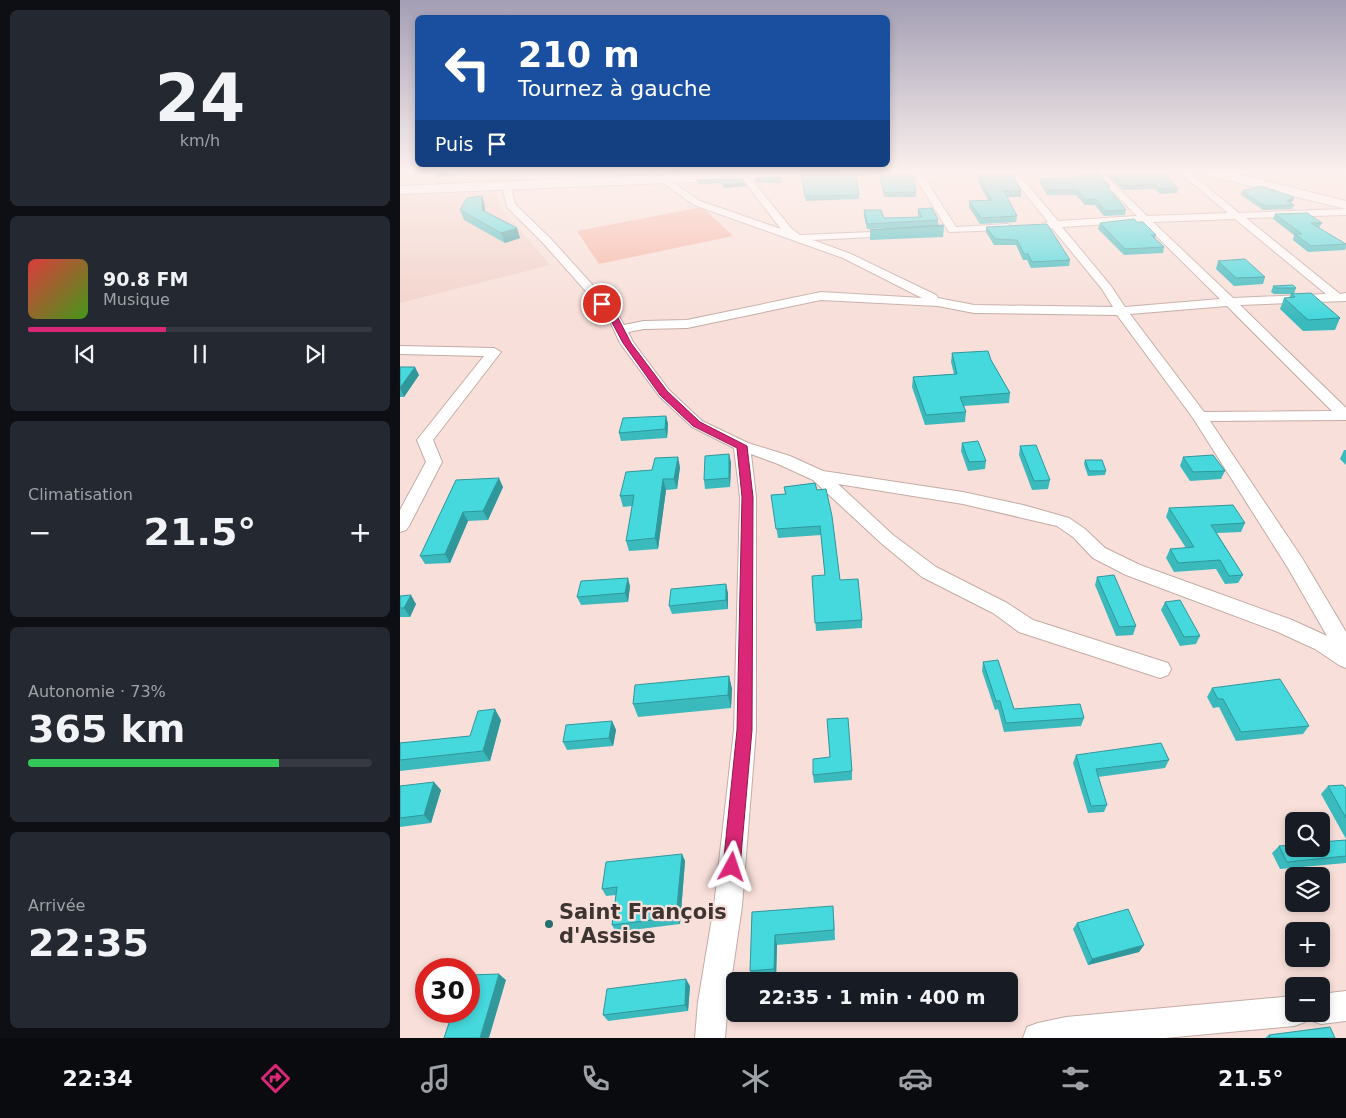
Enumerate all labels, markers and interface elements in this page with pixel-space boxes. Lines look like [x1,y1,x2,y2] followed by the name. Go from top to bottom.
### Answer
[435,35,500,100] icon: left
[518,35,640,75] text: 210 m
[155,61,245,136] text: 24
[518,76,711,101] text: Tournez à gauche
[483,130,511,158] icon: arrive
[180,131,220,150] text: km/h
[435,133,473,155] text: Puis
[103,268,188,290] text: 90.8 FM
[581,283,623,325] pin
[103,290,170,309] text: Musique
[588,290,616,318] icon: arrive
[71,340,99,368] icon: previous
[186,340,214,368] icon: pause
[301,340,329,368] icon: next
[28,485,133,504] text: Climatisation
[144,510,256,554] text: 21.5°
[28,516,51,549] text: −
[349,516,372,549] text: +
[28,682,166,701] text: Autonomie · 73%
[28,707,185,751] text: 365 km
[1285,812,1330,1022] map controls
[1285,812,1330,857] button: search
[705,840,757,892] position arrow
[1285,867,1330,912] button: layers
[28,896,85,915] text: Arrivée
[559,900,727,948] place label: Saint François d'Assise
[543,918,555,930] marker: Saint François d'Assise
[28,921,149,965] text: 22:35
[1285,922,1330,967] button: +
[415,958,480,1023] speed limit sign: 30
[1285,977,1330,1022] button: −
[758,986,986,1008] text: 22:35 · 1 min · 400 m
[258,1061,293,1096] icon: directions
[418,1061,453,1096] icon: music
[578,1061,613,1096] icon: phone
[738,1061,773,1096] icon: climate
[898,1061,933,1096] icon: car
[1058,1061,1093,1096] icon: filters
[63,1066,133,1091] text: 22:34
[1218,1066,1283,1091] text: 21.5°

